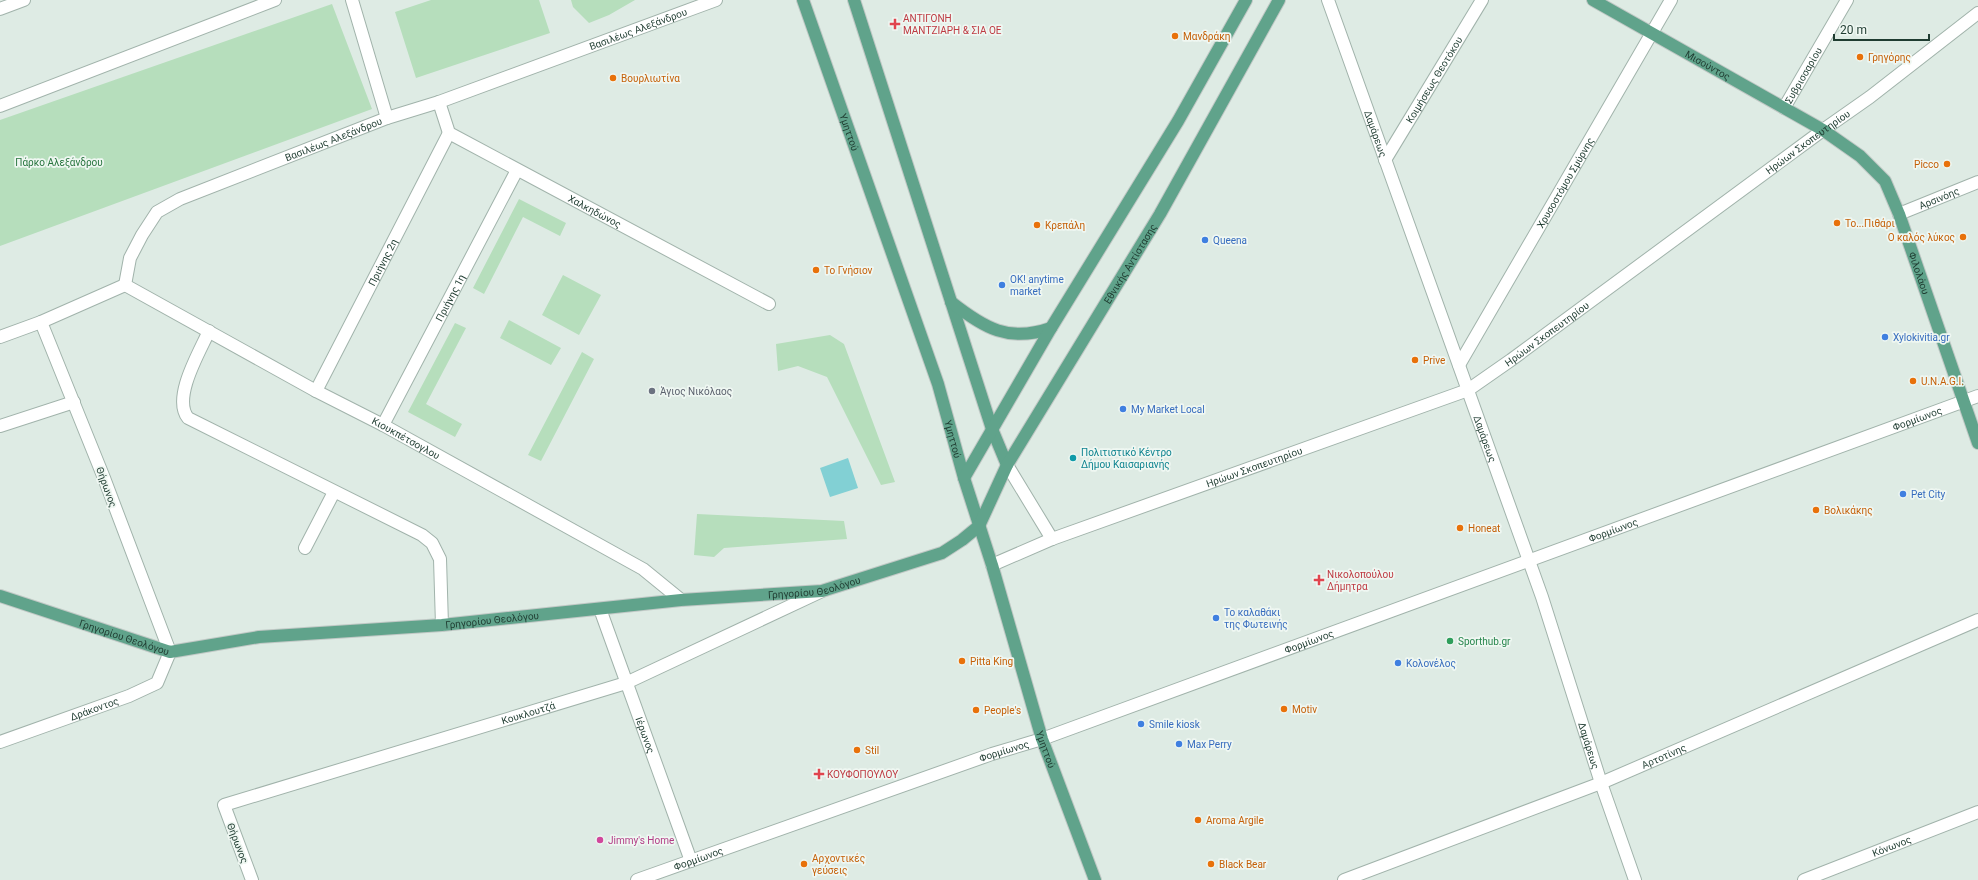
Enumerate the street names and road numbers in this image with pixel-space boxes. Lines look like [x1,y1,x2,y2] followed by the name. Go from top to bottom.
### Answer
[588,6,689,52] street label: Βασιλέως Αλεξάνδρου
[1404,35,1465,125] street label: Κοιμήσεως Θεοτόκου
[1783,45,1824,105] street label: Συβρισσαρίου
[1683,48,1732,83] street label: Μισούντος
[1764,108,1852,176] street label: Ηρώων Σκοπευτηρίου
[1362,109,1389,159] street label: Δαμάρεως
[837,112,861,152] street label: Υμηττού
[283,116,384,163] street label: Βασιλέως Αλεξάνδρου
[1535,135,1597,230] street label: Χρυσοστόμου Σμύρνης
[1917,185,1961,211] street label: Αρσινόης
[566,193,623,231] street label: Χαλκηδώνος
[1102,222,1160,306] street label: Εθνικής Αντίστασης
[366,237,400,288] street label: Πριήνης 2η
[1906,250,1931,296] street label: Φιλολάου
[434,272,467,323] street label: Πριήνης 1η
[1503,300,1591,369] street label: Ηρώων Σκοπευτηρίου
[1891,405,1944,433] street label: Φορμίωνος
[1471,414,1498,464] street label: Δαμάρεως
[370,415,442,461] street label: Κιουκπέτσογλου
[942,419,963,459] street label: Υμηττού
[1205,445,1304,489] street label: Ηρώων Σκοπευτηρίου
[93,465,119,509] street label: Θήρωνος
[1587,516,1640,544] street label: Φορμίωνος
[768,574,862,600] street label: Γρηγορίου Θεολόγου
[445,610,539,631] street label: Γρηγορίου Θεολόγου
[78,618,171,657] street label: Γρηγορίου Θεολόγου
[1283,628,1335,656] street label: Φορμίωνος
[69,695,120,723] street label: Δράκοντος
[500,700,557,726] street label: Κουκλουτζά
[633,716,657,755] street label: Ιέρωνος
[1576,721,1601,771] street label: Δαμάρεως
[1034,729,1057,770] street label: Υμηττού
[978,738,1030,764] street label: Φορμίωνος
[1640,742,1688,771] street label: Αρτοτίνης
[224,822,250,865] street label: Θήρωνος
[1871,834,1913,859] street label: Κόνωνος
[672,845,725,873] street label: Φορμίωνος

